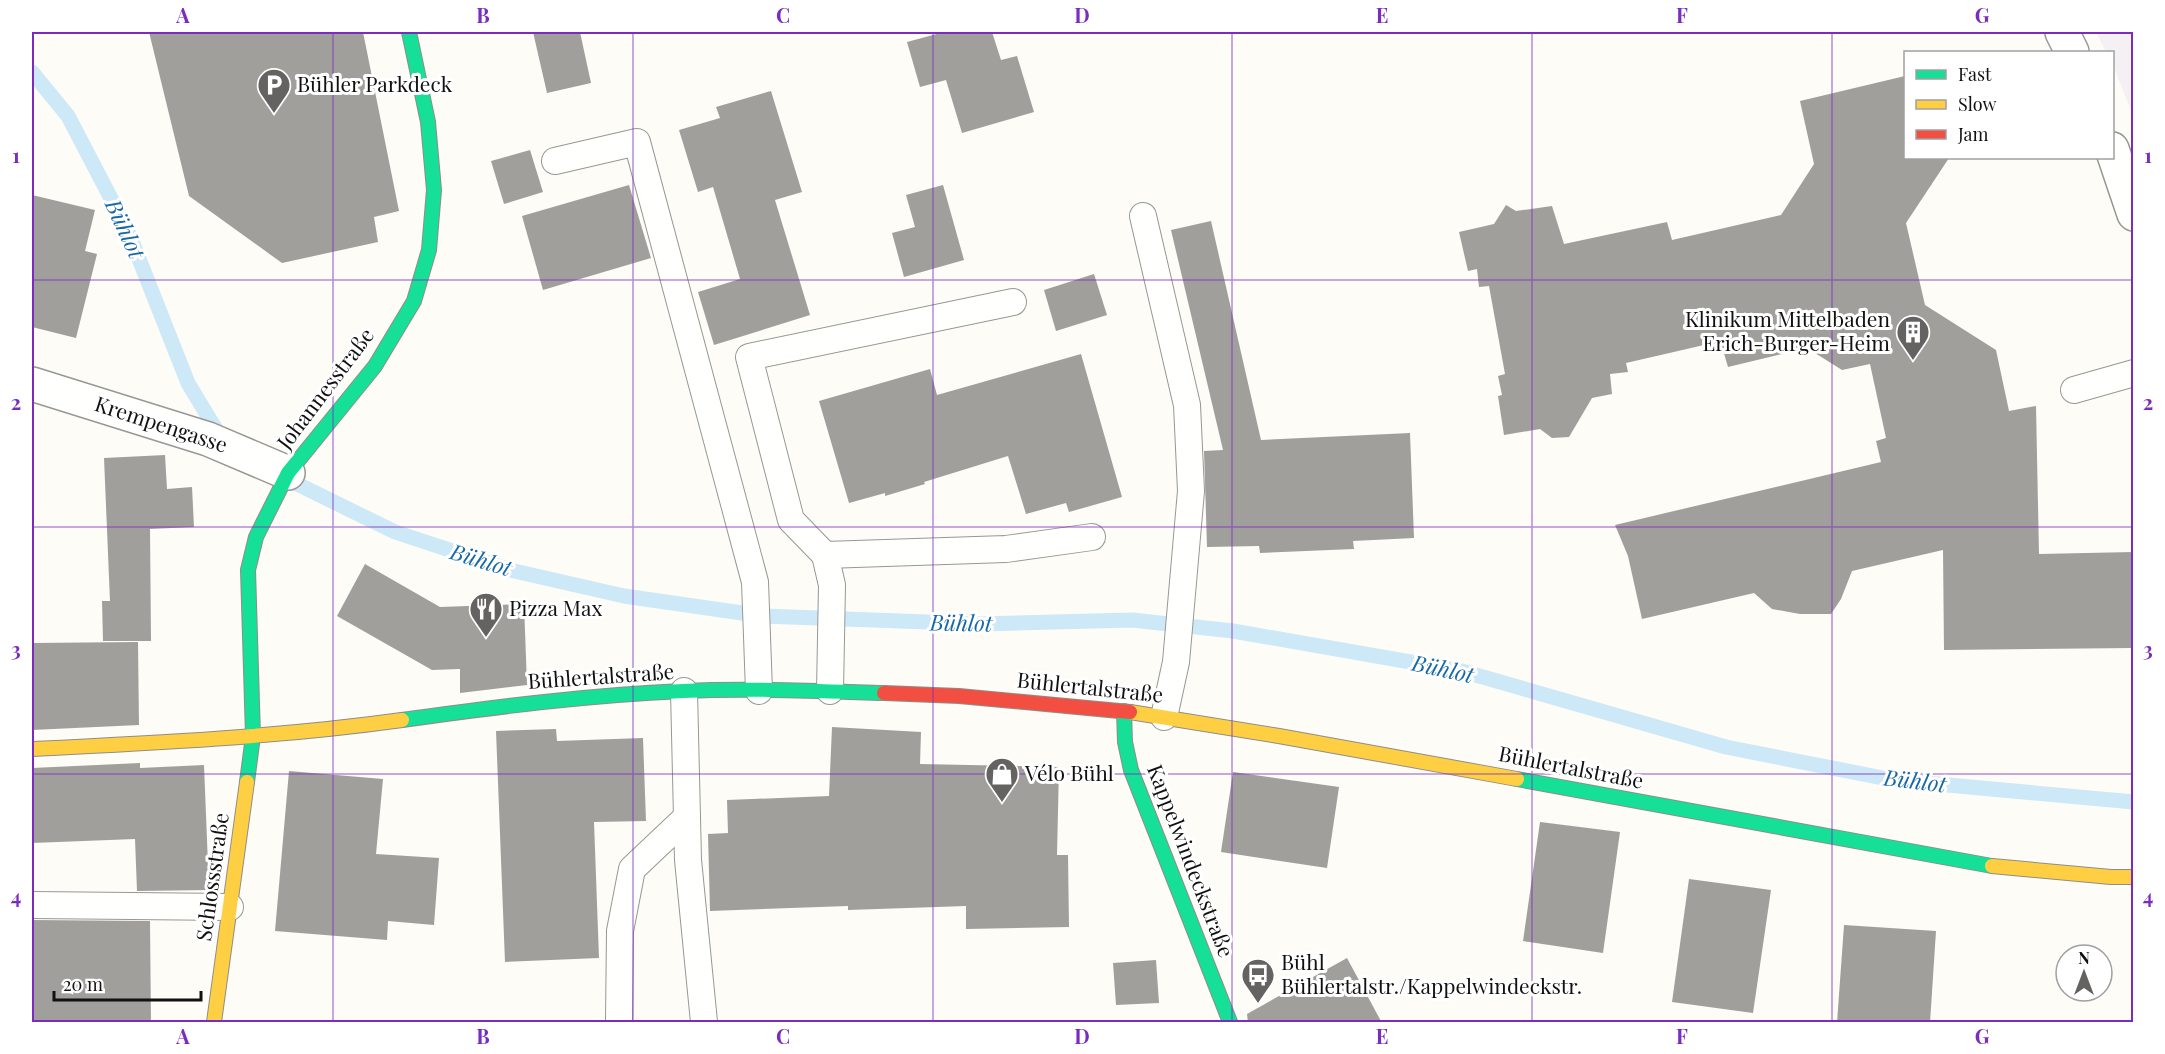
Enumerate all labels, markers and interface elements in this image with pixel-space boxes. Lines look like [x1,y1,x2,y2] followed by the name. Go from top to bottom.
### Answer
[175,1,190,28] text: A
[476,1,490,28] text: B
[776,1,790,28] text: C
[1074,1,1090,28] text: D
[1376,1,1388,28] text: E
[1676,1,1688,28] text: F
[1975,1,1990,28] text: G
[1904,51,2114,159] legend
[1958,62,1992,86] text: Fast
[256,67,292,114] parking icon: Bühler Parkdeck
[297,69,453,97] place label: Bühler Parkdeck
[1958,92,1996,116] text: Slow
[1957,122,1988,146] text: Jam
[12,141,20,168] text: 1
[2144,141,2152,168] text: 1
[99,193,153,265] water label: Bühlot
[1685,304,1890,356] place label: Klinikum Mittelbaden Erich-Burger-Heim
[1895,314,1931,361] building icon: Klinikum Mittelbaden Erich-Burger-Heim
[269,321,379,455] street label: Johannesstraße
[11,388,21,415] text: 2
[92,388,231,458] street label: Krempengasse
[2143,388,2153,415] text: 2
[446,535,517,583] water label: Bühlot
[468,591,504,638] restaurant icon: Pizza Max
[509,593,603,621] place label: Pizza Max
[929,606,994,638] water label: Bühlot
[11,635,21,662] text: 3
[2143,635,2153,662] text: 3
[1409,647,1478,690] water label: Bühlot
[527,656,675,694] street label: Bühlertalstraße
[1016,664,1165,708] street label: Bühlertalstraße
[1497,738,1646,794] street label: Bühlertalstraße
[984,756,1020,803] shop icon: Vélo Bühl
[1024,758,1114,786] place label: Vélo Bühl
[1142,760,1242,961] street label: Kappelwindeckstraße
[1881,761,1950,799] water label: Bühlot
[188,811,234,943] street label: Schlossstraße
[11,882,21,909] text: 4
[2143,882,2153,909] text: 4
[2054,943,2114,1003] north arrow
[1281,947,1582,999] place label: Bühl Bühlertalstr./Kappelwindeckstr.
[2078,947,2090,968] text: N
[1240,957,1276,1004] bus stop icon: Bühl Bühlertalstr./Kappelwindeckstr.
[54,964,201,1002] scale bar
[63,972,103,996] text: 20 m
[175,1022,190,1049] text: A
[476,1022,490,1049] text: B
[776,1022,790,1049] text: C
[1074,1022,1090,1049] text: D
[1376,1022,1388,1049] text: E
[1676,1022,1688,1049] text: F
[1975,1022,1990,1049] text: G

